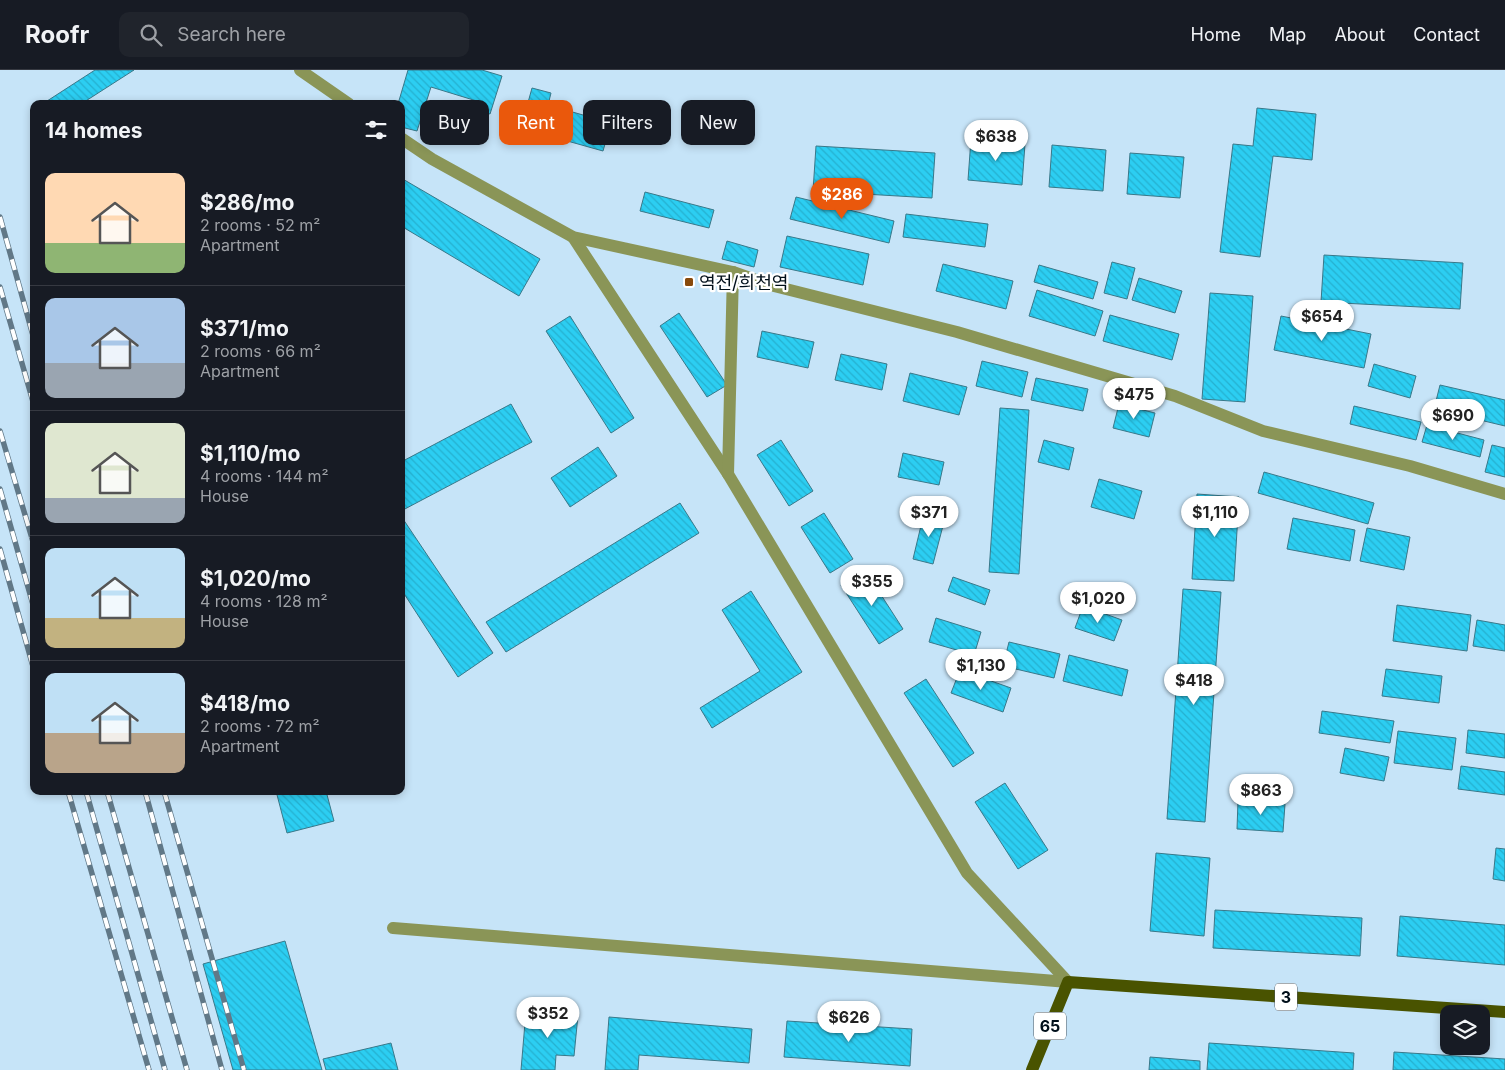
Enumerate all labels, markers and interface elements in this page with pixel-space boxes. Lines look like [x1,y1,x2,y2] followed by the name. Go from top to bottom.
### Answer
[119,12,469,57] search box
[25,20,89,49] text: Roofr
[137,21,165,49] icon: search
[177,23,286,46] text: Search here
[1191,24,1241,45] text: Home
[1269,24,1306,45] text: Map
[1334,24,1385,45] text: About
[1413,24,1480,45] text: Contact
[420,100,489,145] chip: Buy
[499,100,573,145] chip: Rent
[583,100,671,145] chip: Filters
[681,100,755,145] chip: New
[362,116,390,144] icon: filters
[45,118,143,143] text: 14 homes
[966,119,1026,162] pin: $638
[975,126,1017,146] text: $638
[812,178,872,220] pin: $286
[821,184,863,204] text: $286
[200,190,294,215] text: $286/mo
[85,193,145,253] icon: home
[200,215,320,235] text: 2 rooms · 52 m²
[200,235,280,255] text: Apartment
[699,272,788,293] place label: 역전/희천역
[683,276,695,288] marker: 역전/희천역
[1292,300,1352,342] pin: $654
[1301,306,1343,326] text: $654
[200,316,289,341] text: $371/mo
[85,318,145,378] icon: home
[200,341,321,361] text: 2 rooms · 66 m²
[200,361,280,381] text: Apartment
[1104,378,1164,420] pin: $475
[1114,384,1154,404] text: $475
[1423,398,1483,441] pin: $690
[1432,405,1474,425] text: $690
[200,441,300,466] text: $1,110/mo
[85,443,145,503] icon: home
[200,466,329,486] text: 4 rooms · 144 m²
[200,486,249,506] text: House
[899,496,959,538] pin: $371
[1174,496,1256,538] pin: $1,110
[910,502,948,522] text: $371
[1192,502,1238,522] text: $1,110
[842,564,902,607] pin: $355
[200,566,311,591] text: $1,020/mo
[85,568,145,628] icon: home
[851,571,893,591] text: $355
[1057,582,1139,624] pin: $1,020
[1071,588,1125,608] text: $1,020
[200,591,328,611] text: 4 rooms · 128 m²
[200,611,249,631] text: House
[940,648,1022,691] pin: $1,130
[956,655,1006,675] text: $1,130
[1164,664,1224,706] pin: $418
[1175,670,1213,690] text: $418
[200,691,290,716] text: $418/mo
[85,693,145,753] icon: home
[200,716,320,736] text: 2 rooms · 72 m²
[200,736,280,756] text: Apartment
[1231,774,1291,816] pin: $863
[1240,780,1282,800] text: $863
[1275,984,1297,1010] road number: 3
[518,996,578,1039] pin: $352
[819,1000,879,1043] pin: $626
[527,1003,569,1023] text: $352
[1440,1005,1490,1055] map controls
[1440,1005,1490,1055] button: layers
[828,1007,870,1027] text: $626
[1034,1012,1066,1039] road number: 65

